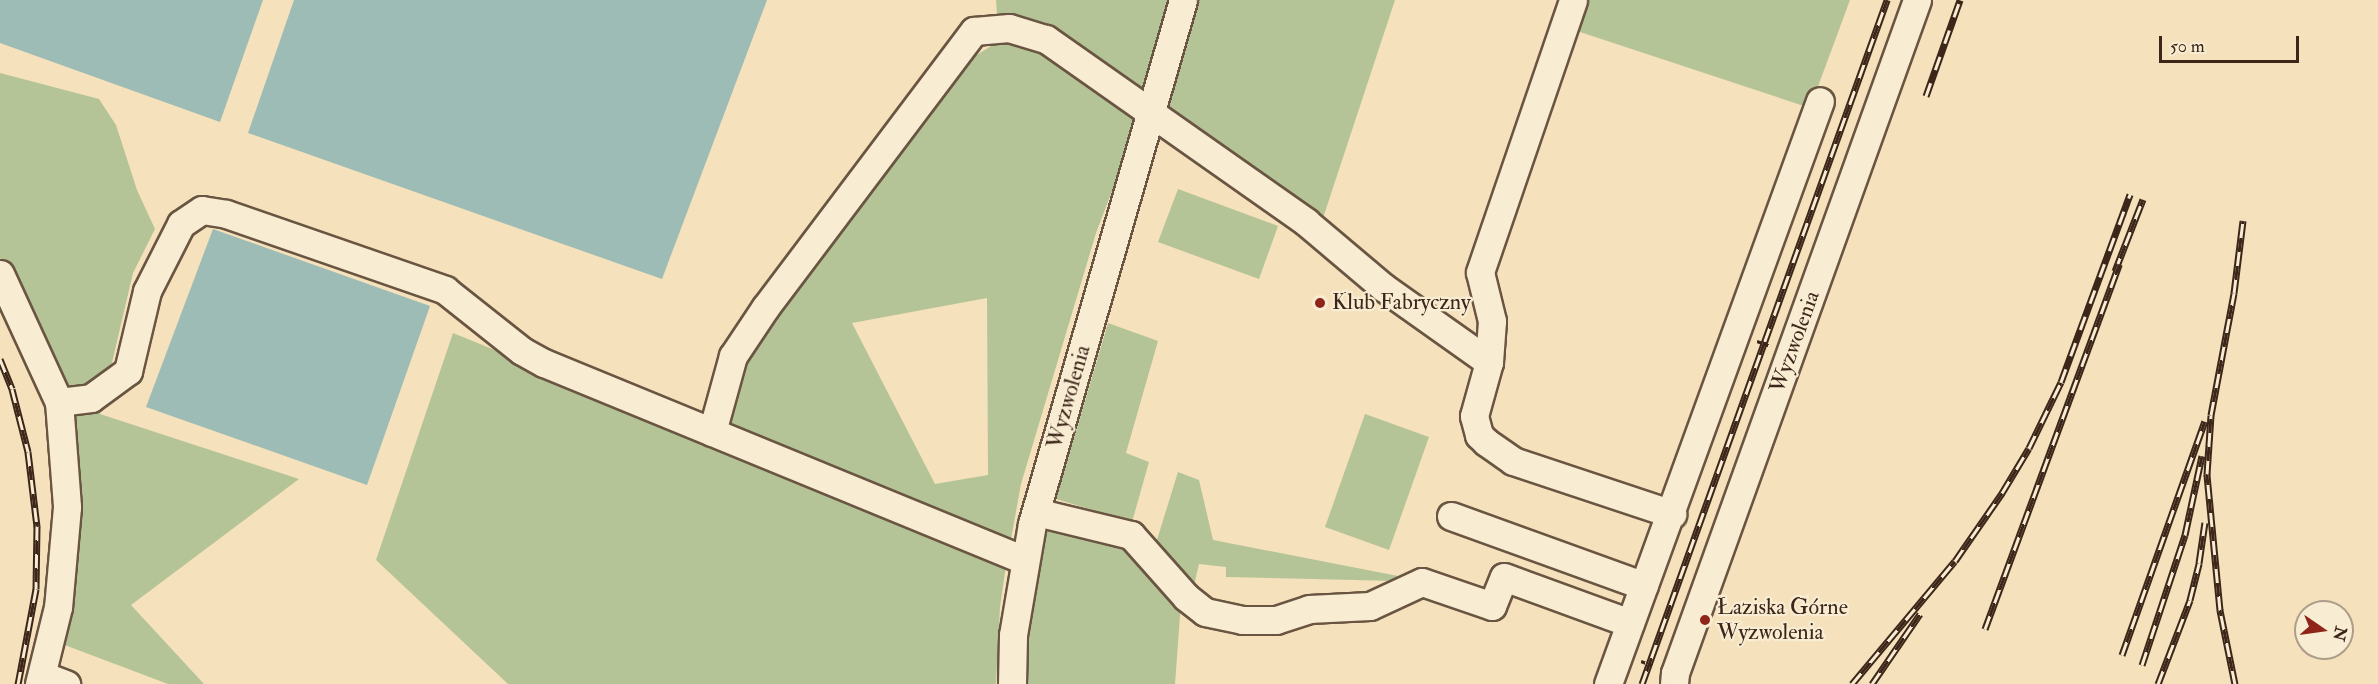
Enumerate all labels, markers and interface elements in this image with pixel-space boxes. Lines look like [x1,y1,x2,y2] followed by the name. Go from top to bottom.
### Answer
[2162,24,2302,62] scale bar
[2170,35,2205,58] text: 50 m
[1764,287,1826,397] street label: Wyzwolenia
[1332,290,1471,316] place label: Klub Fabryczny
[1313,296,1327,310] marker: Klub Fabryczny
[1042,342,1096,452] street label: Wyzwolenia
[1717,594,1848,646] place label: Łaziska Górne Wyzwolenia
[2294,600,2354,660] north arrow
[1698,613,1712,627] marker: Łaziska Górne Wyzwolenia
[2328,624,2351,643] text: N

